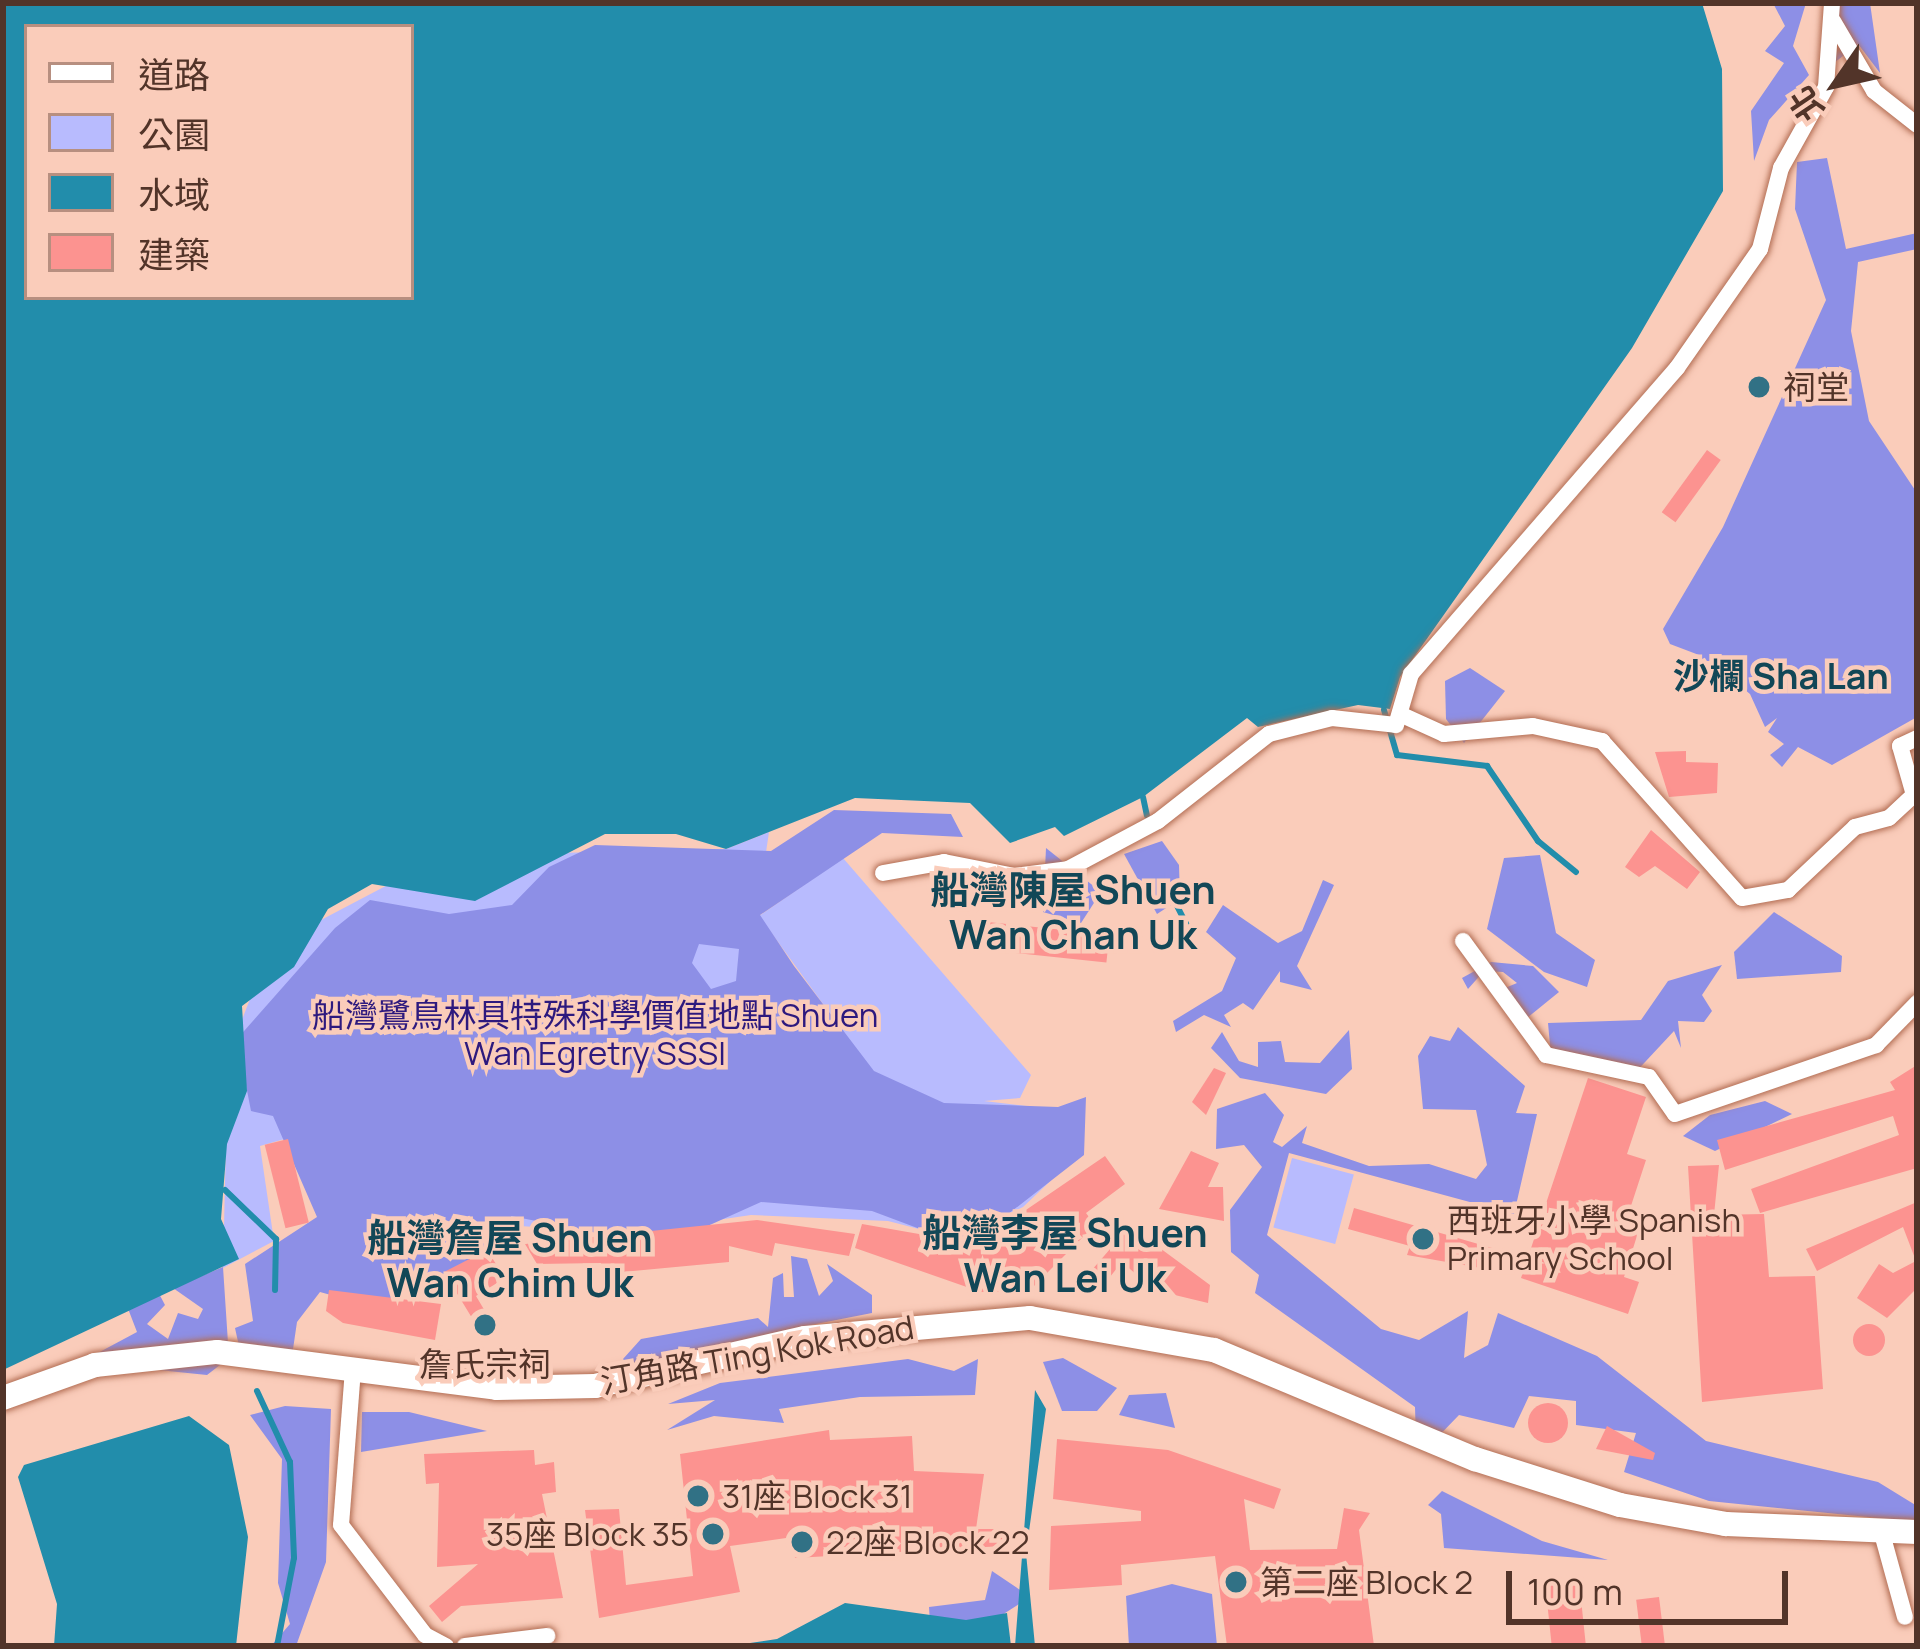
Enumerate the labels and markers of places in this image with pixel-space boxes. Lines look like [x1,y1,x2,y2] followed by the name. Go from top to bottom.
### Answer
[1783,367,1849,407] place label: 祠堂
[1746,374,1772,400] marker: 祠堂
[1447,1200,1741,1278] place label: 西班牙小學 Spanish Primary School
[1410,1226,1436,1252] marker: 西班牙小學 Spanish Primary School
[472,1312,498,1338] marker: 詹氏宗祠
[419,1344,551,1384] place label: 詹氏宗祠
[722,1476,913,1516] place label: 31座 Block 31
[685,1483,711,1509] marker: 31座 Block 31
[486,1514,689,1554] place label: 35座 Block 35
[700,1521,726,1547] marker: 35座 Block 35
[826,1522,1030,1562] place label: 22座 Block 22
[789,1529,815,1555] marker: 22座 Block 22
[1260,1562,1473,1602] place label: 第二座 Block 2
[1223,1569,1249,1595] marker: 第二座 Block 2

